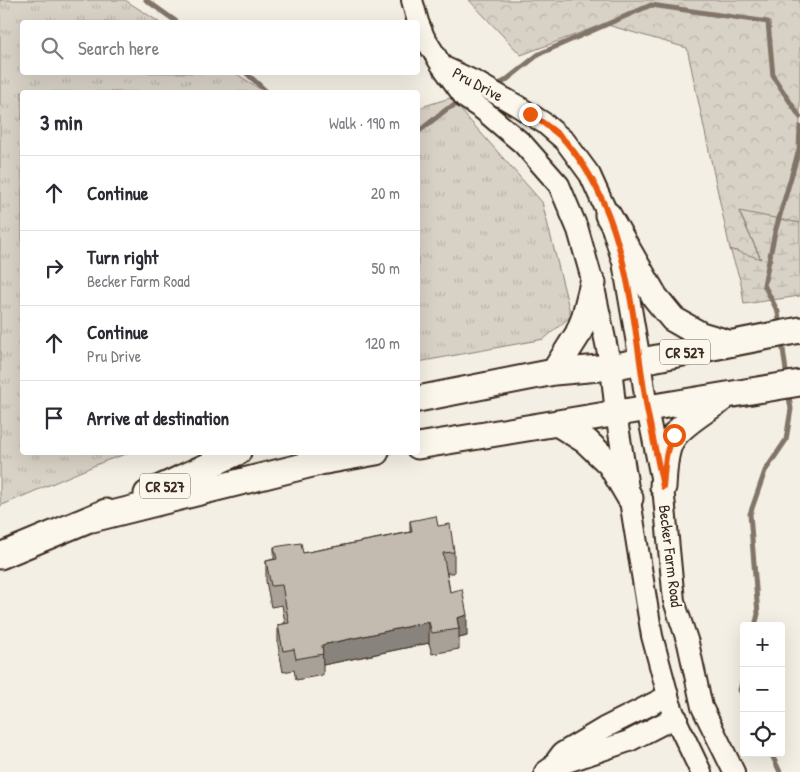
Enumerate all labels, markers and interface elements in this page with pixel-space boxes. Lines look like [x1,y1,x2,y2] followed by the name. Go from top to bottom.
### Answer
[20,20,420,75] search box
[38,34,66,62] icon: search
[78,35,159,61] text: Search here
[449,62,508,107] street label: Pru Drive
[519,103,542,126] route end
[40,108,83,137] text: 3 min
[329,112,400,134] text: Walk · 190 m
[40,179,68,207] icon: ahead
[87,180,148,206] text: Continue
[371,182,400,204] text: 20 m
[87,244,158,270] text: Turn right
[40,254,68,282] icon: right
[372,257,400,279] text: 50 m
[87,270,190,292] text: Becker Farm Road
[87,319,148,345] text: Continue
[40,329,68,357] icon: ahead
[365,332,400,354] text: 120 m
[660,340,710,364] road number: CR 527
[87,345,141,367] text: Pru Drive
[40,404,68,432] icon: arrive
[87,405,229,431] text: Arrive at destination
[663,424,686,447] route start
[140,474,190,498] road number: CR 527
[654,504,688,608] street label: Becker Farm Road
[740,622,785,757] map controls
[740,622,785,667] button: +
[740,667,785,712] button: −
[740,712,785,757] button: locate

